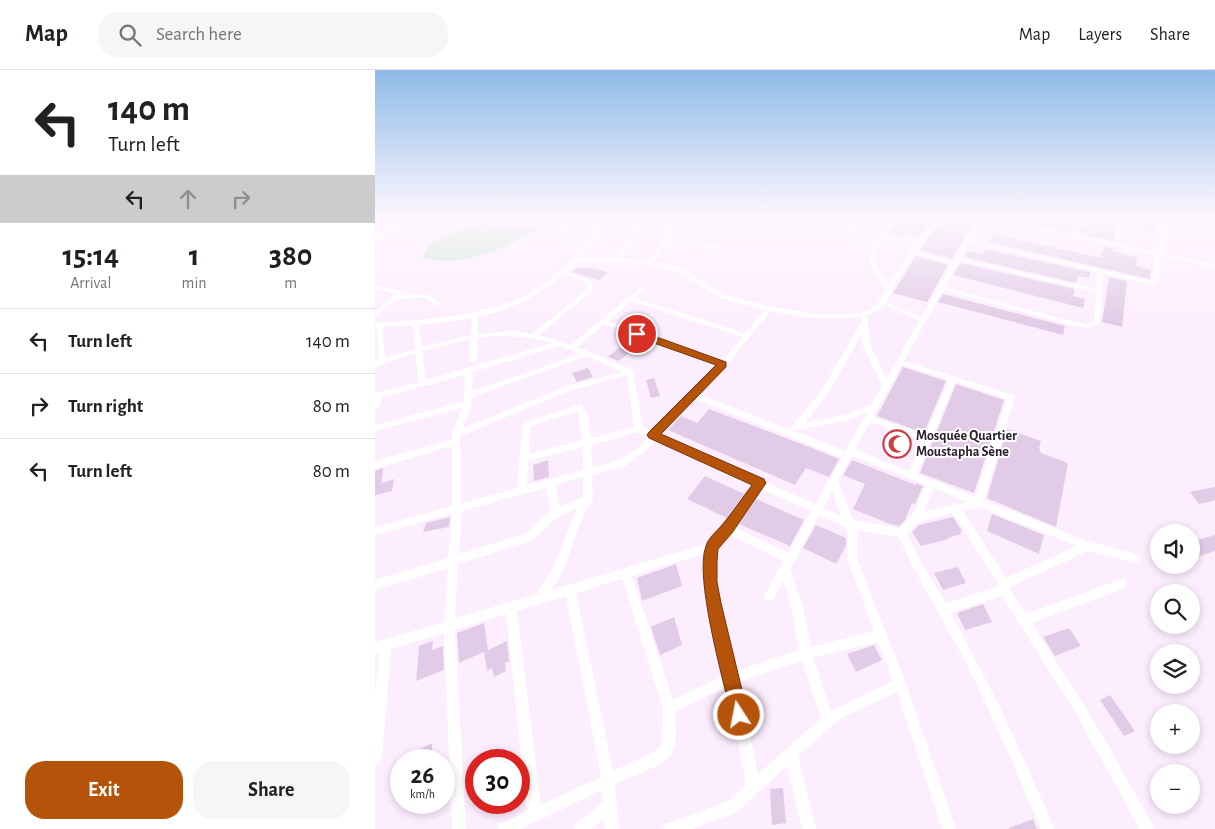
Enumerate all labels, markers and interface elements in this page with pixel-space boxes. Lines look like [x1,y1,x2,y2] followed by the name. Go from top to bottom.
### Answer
[98,12,448,57] search box
[116,21,144,49] icon: search
[25,22,68,46] text: Map
[156,25,242,44] text: Search here
[1019,26,1050,44] text: Map
[1078,26,1122,44] text: Layers
[1150,26,1190,44] text: Share
[25,90,90,155] icon: left
[108,92,190,127] text: 140 m
[108,133,180,155] text: Turn left
[121,185,149,213] icon: left
[174,185,202,213] icon: ahead
[227,185,255,213] icon: right
[63,241,119,271] text: 15:14
[189,241,199,271] text: 1
[269,241,312,271] text: 380
[70,275,111,291] text: Arrival
[182,275,207,291] text: min
[284,275,297,291] text: m
[616,313,658,355] pin
[623,320,651,348] icon: arrive
[25,327,53,355] icon: left
[68,332,132,351] text: Turn left
[306,332,350,351] text: 140 m
[25,392,53,420] icon: right
[68,397,143,416] text: Turn right
[313,397,350,416] text: 80 m
[882,429,912,459] mosque icon: Mosquée Quartier Moustapha Sène
[916,429,1017,459] place label: Mosquée Quartier Moustapha Sène
[25,457,53,485] icon: left
[68,462,132,481] text: Turn left
[313,462,350,481] text: 80 m
[1150,524,1200,814] map controls
[1150,524,1200,574] button: sound
[1150,584,1200,634] button: search
[1150,644,1200,694] button: layers
[712,688,764,740] position arrow
[1150,704,1200,754] button: +
[465,749,530,814] speed limit sign: 30
[25,761,183,819] button: Exit
[193,761,350,819] button: Share
[411,763,434,788] text: 26
[1150,764,1200,814] button: −
[410,788,435,800] text: km/h

